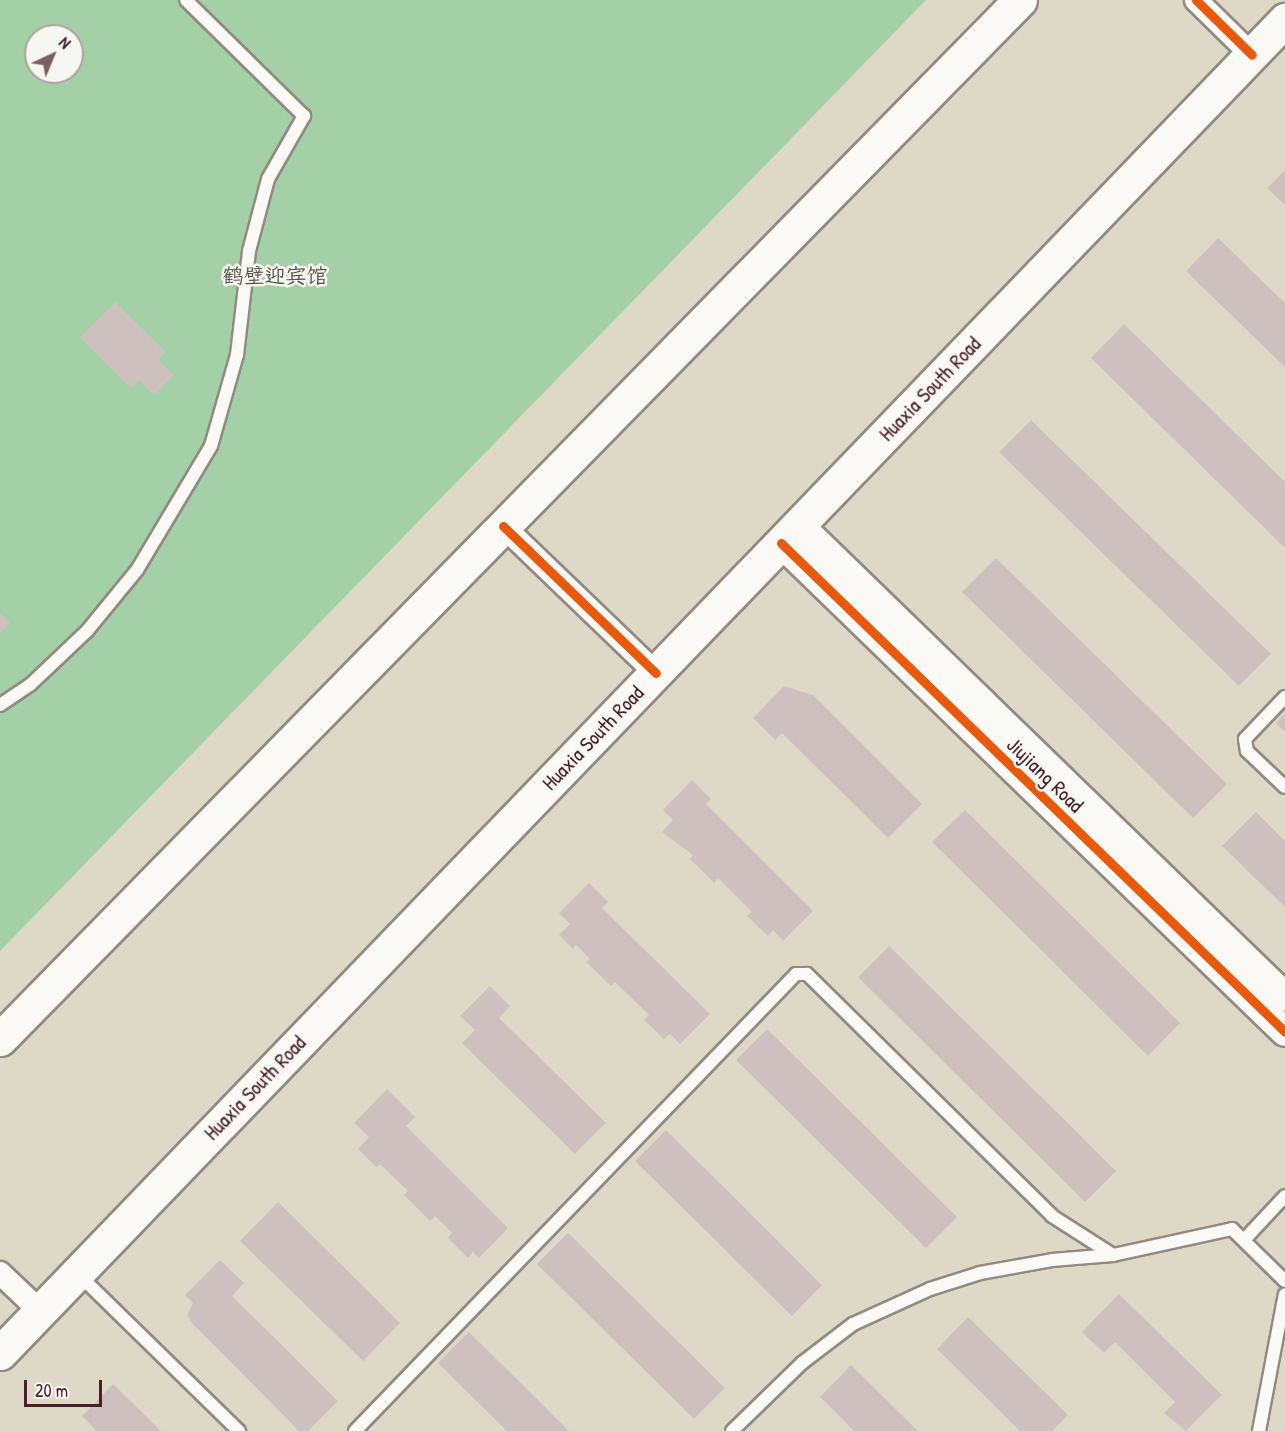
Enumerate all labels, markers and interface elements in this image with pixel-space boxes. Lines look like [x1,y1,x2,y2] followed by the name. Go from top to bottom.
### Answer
[24,24,84,84] north arrow
[54,32,76,53] text: N
[223,263,327,289] park label: 鹤壁迎宾馆
[874,332,986,446] street label: Huaxia South Road
[537,681,649,795] street label: Huaxia South Road
[1001,732,1089,818] street label: Jiujiang Road
[199,1031,311,1145] street label: Huaxia South Road
[27,1368,105,1406] scale bar
[35,1378,68,1403] text: 20 m

